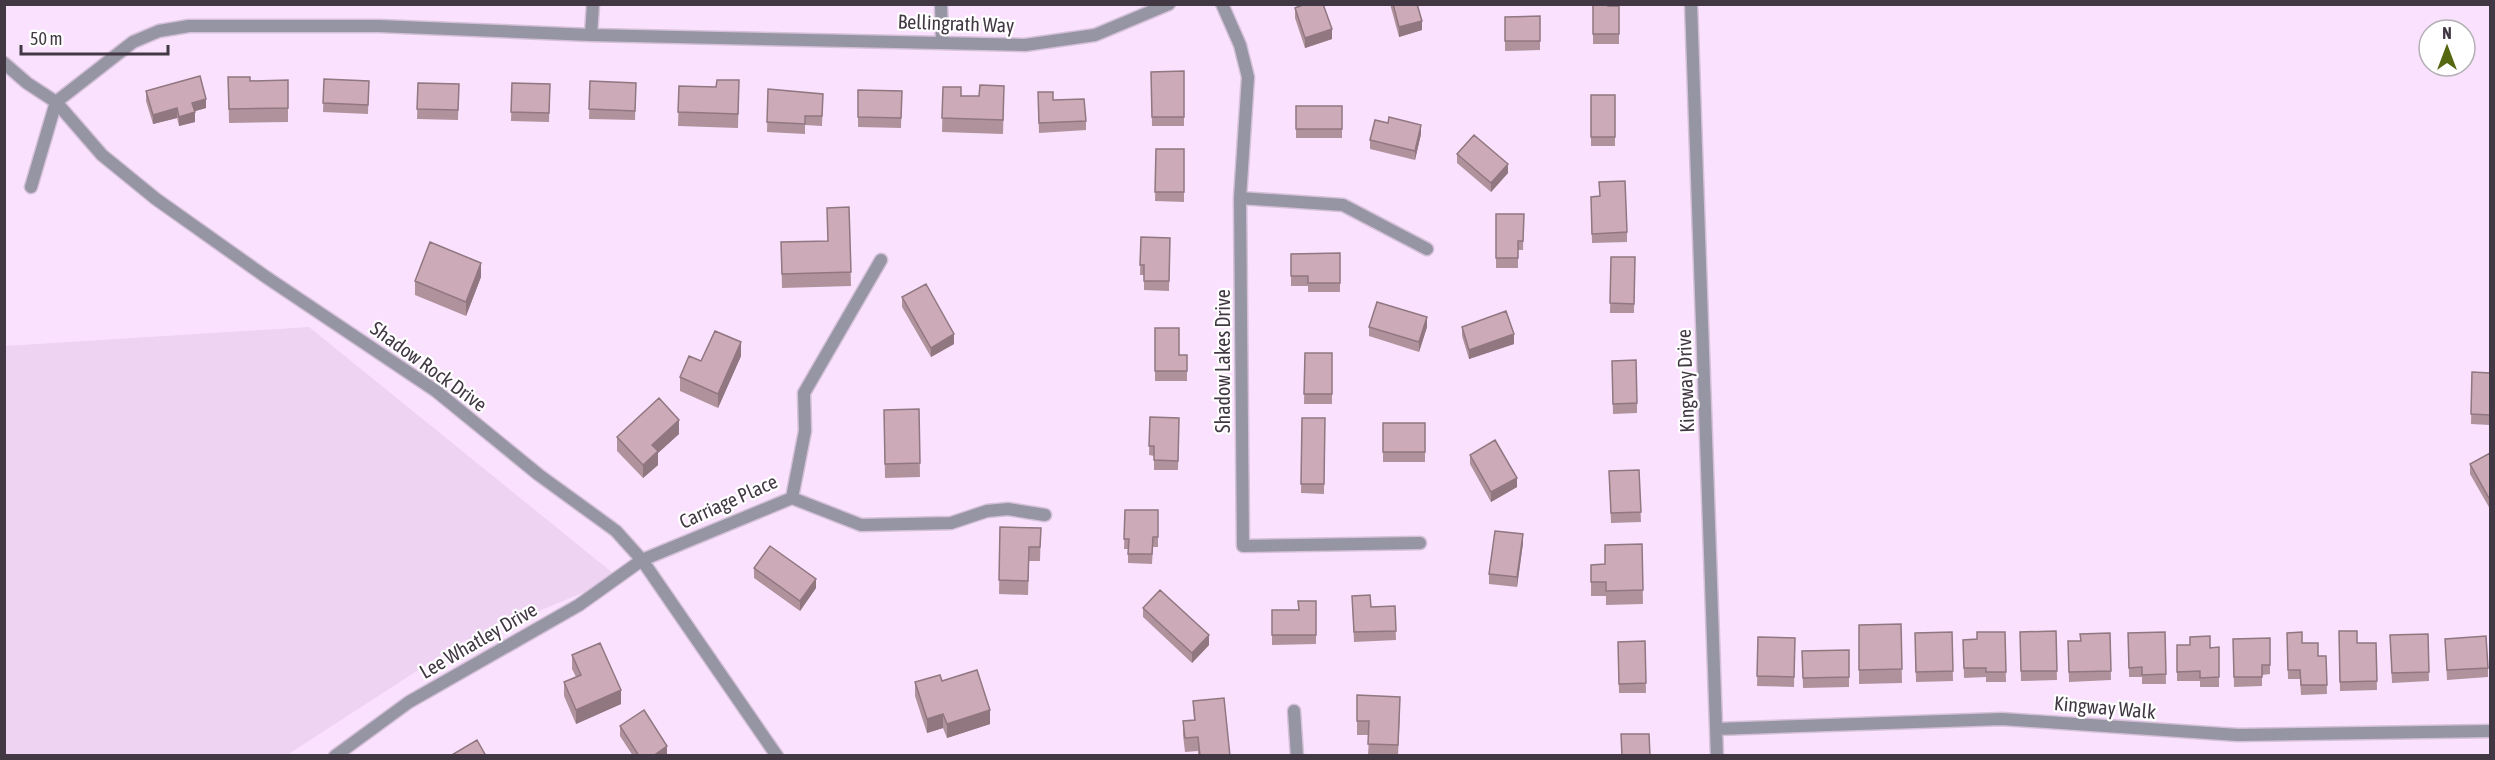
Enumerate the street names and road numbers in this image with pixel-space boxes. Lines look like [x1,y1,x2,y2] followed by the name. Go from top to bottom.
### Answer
[897,9,1015,37] street label: Bellingrath Way
[1211,289,1234,433] street label: Shadow Lakes Drive
[366,316,492,416] street label: Shadow Rock Drive
[1672,329,1698,433] street label: Kingway Drive
[675,469,781,533] street label: Carriage Place
[415,597,541,683] street label: Lee Whatley Drive
[2053,691,2157,723] street label: Kingway Walk

